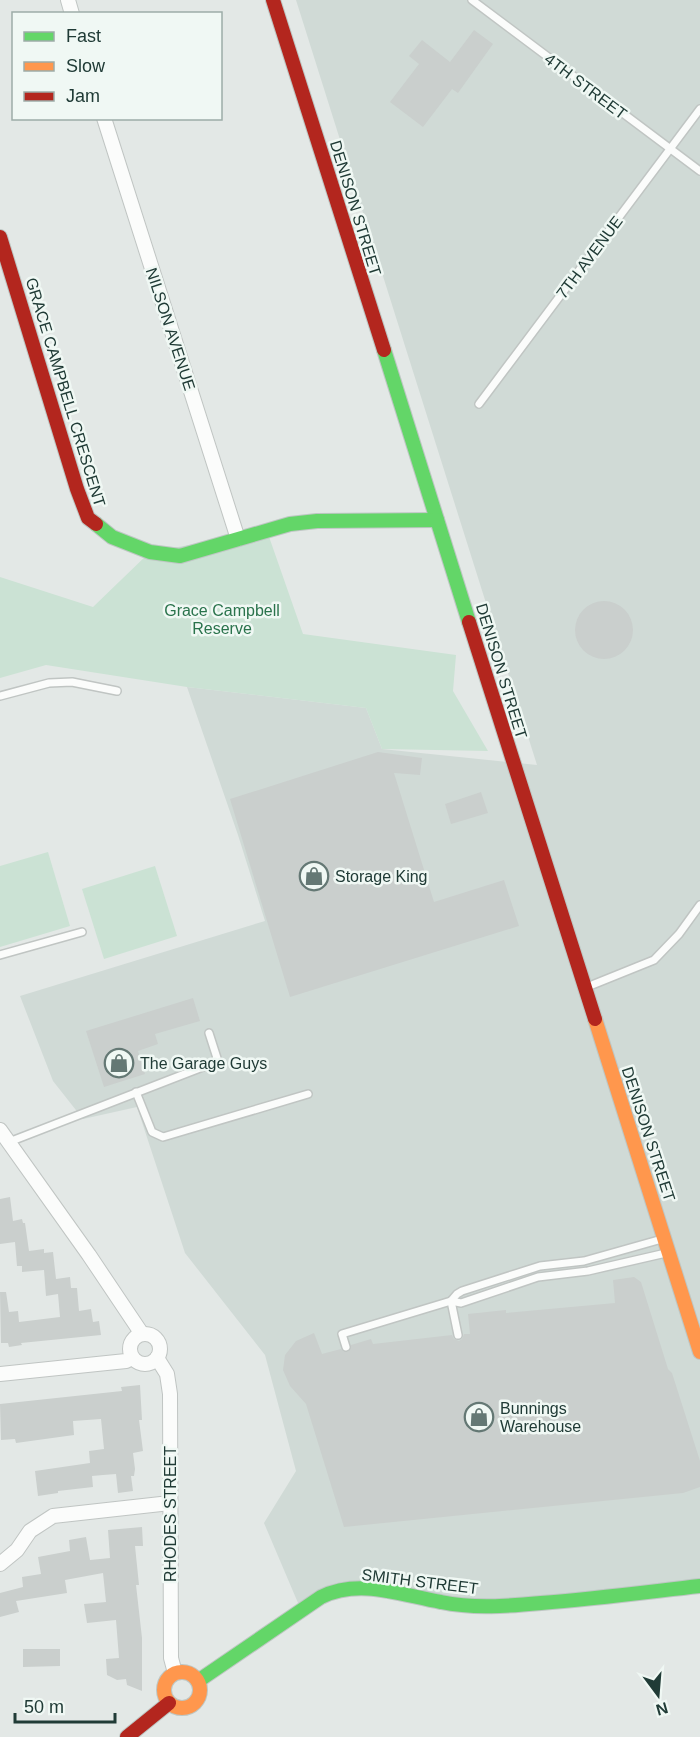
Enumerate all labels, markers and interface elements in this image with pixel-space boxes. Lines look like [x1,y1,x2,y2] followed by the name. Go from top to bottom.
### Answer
[12,12,222,120] legend
[66,26,101,46] text: Fast
[542,50,630,123] street label: 4TH STREET
[66,56,106,76] text: Slow
[66,86,100,106] text: Jam
[327,138,384,278] street label: DENISON STREET
[553,213,626,302] street label: 7TH AVENUE
[143,266,198,393] street label: NILSON AVENUE
[23,276,109,509] street label: GRACE CAMPBELL CRESCENT
[473,601,530,741] street label: DENISON STREET
[164,602,280,637] park label: Grace Campbell Reserve
[298,860,330,892] shop icon: Storage King
[335,868,428,885] place label: Storage King
[103,1047,135,1079] shop icon: The Garage Guys
[140,1055,267,1072] place label: The Garage Guys
[619,1065,678,1204] street label: DENISON STREET
[500,1400,581,1435] place label: Bunnings Warehouse
[463,1401,495,1433] shop icon: Bunnings Warehouse
[162,1446,179,1582] street label: RHODES STREET
[361,1566,479,1597] street label: SMITH STREET
[628,1665,688,1725] north arrow
[15,1686,116,1724] scale bar
[24,1697,64,1717] text: 50 m
[654,1699,670,1719] text: N

